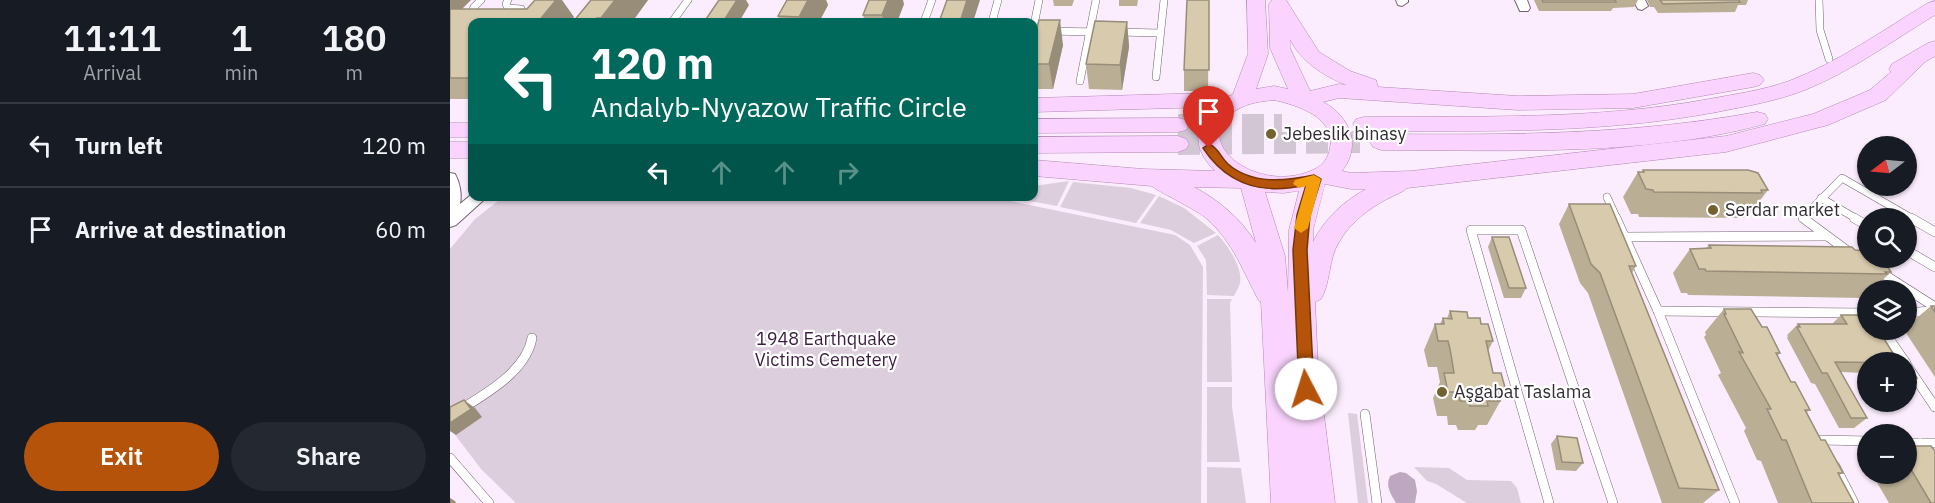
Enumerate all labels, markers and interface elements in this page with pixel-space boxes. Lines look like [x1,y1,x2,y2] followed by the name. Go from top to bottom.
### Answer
[63,14,161,61] text: 11:11
[231,14,252,61] text: 1
[322,14,387,61] text: 180
[591,36,714,91] text: 120 m
[492,42,570,120] icon: left
[83,59,141,86] text: Arrival
[225,59,258,86] text: min
[345,59,363,86] text: m
[1183,86,1234,148] pin
[591,89,967,124] text: Andalyb-Nyyazow Traffic Circle
[1192,95,1225,128] icon: arrive
[1283,122,1406,145] place label: Jebeslik binasy
[1264,127,1278,141] marker: Jebeslik binasy
[24,129,57,162] icon: left
[75,131,163,160] text: Turn left
[362,131,426,160] text: 120 m
[1857,136,1917,196] north arrow
[1857,136,1917,484] map controls
[642,156,675,189] icon: left
[705,156,738,189] icon: ahead
[768,156,801,189] icon: ahead
[831,156,864,189] icon: right
[1725,198,1840,221] place label: Serdar market
[1706,203,1720,217] marker: Serdar market
[1857,208,1917,268] button: search
[24,213,57,246] icon: arrive
[75,215,286,244] text: Arrive at destination
[375,215,426,244] text: 60 m
[1857,280,1917,340] button: layers
[755,327,897,371] park label: 1948 Earthquake Victims Cemetery
[1857,352,1917,412] button: +
[1274,357,1338,421] position arrow
[1454,380,1591,403] place label: Aşgabat Taslama
[1435,385,1449,399] marker: Aşgabat Taslama
[24,422,219,491] button: Exit
[231,422,426,491] button: Share
[1857,424,1917,484] button: −

